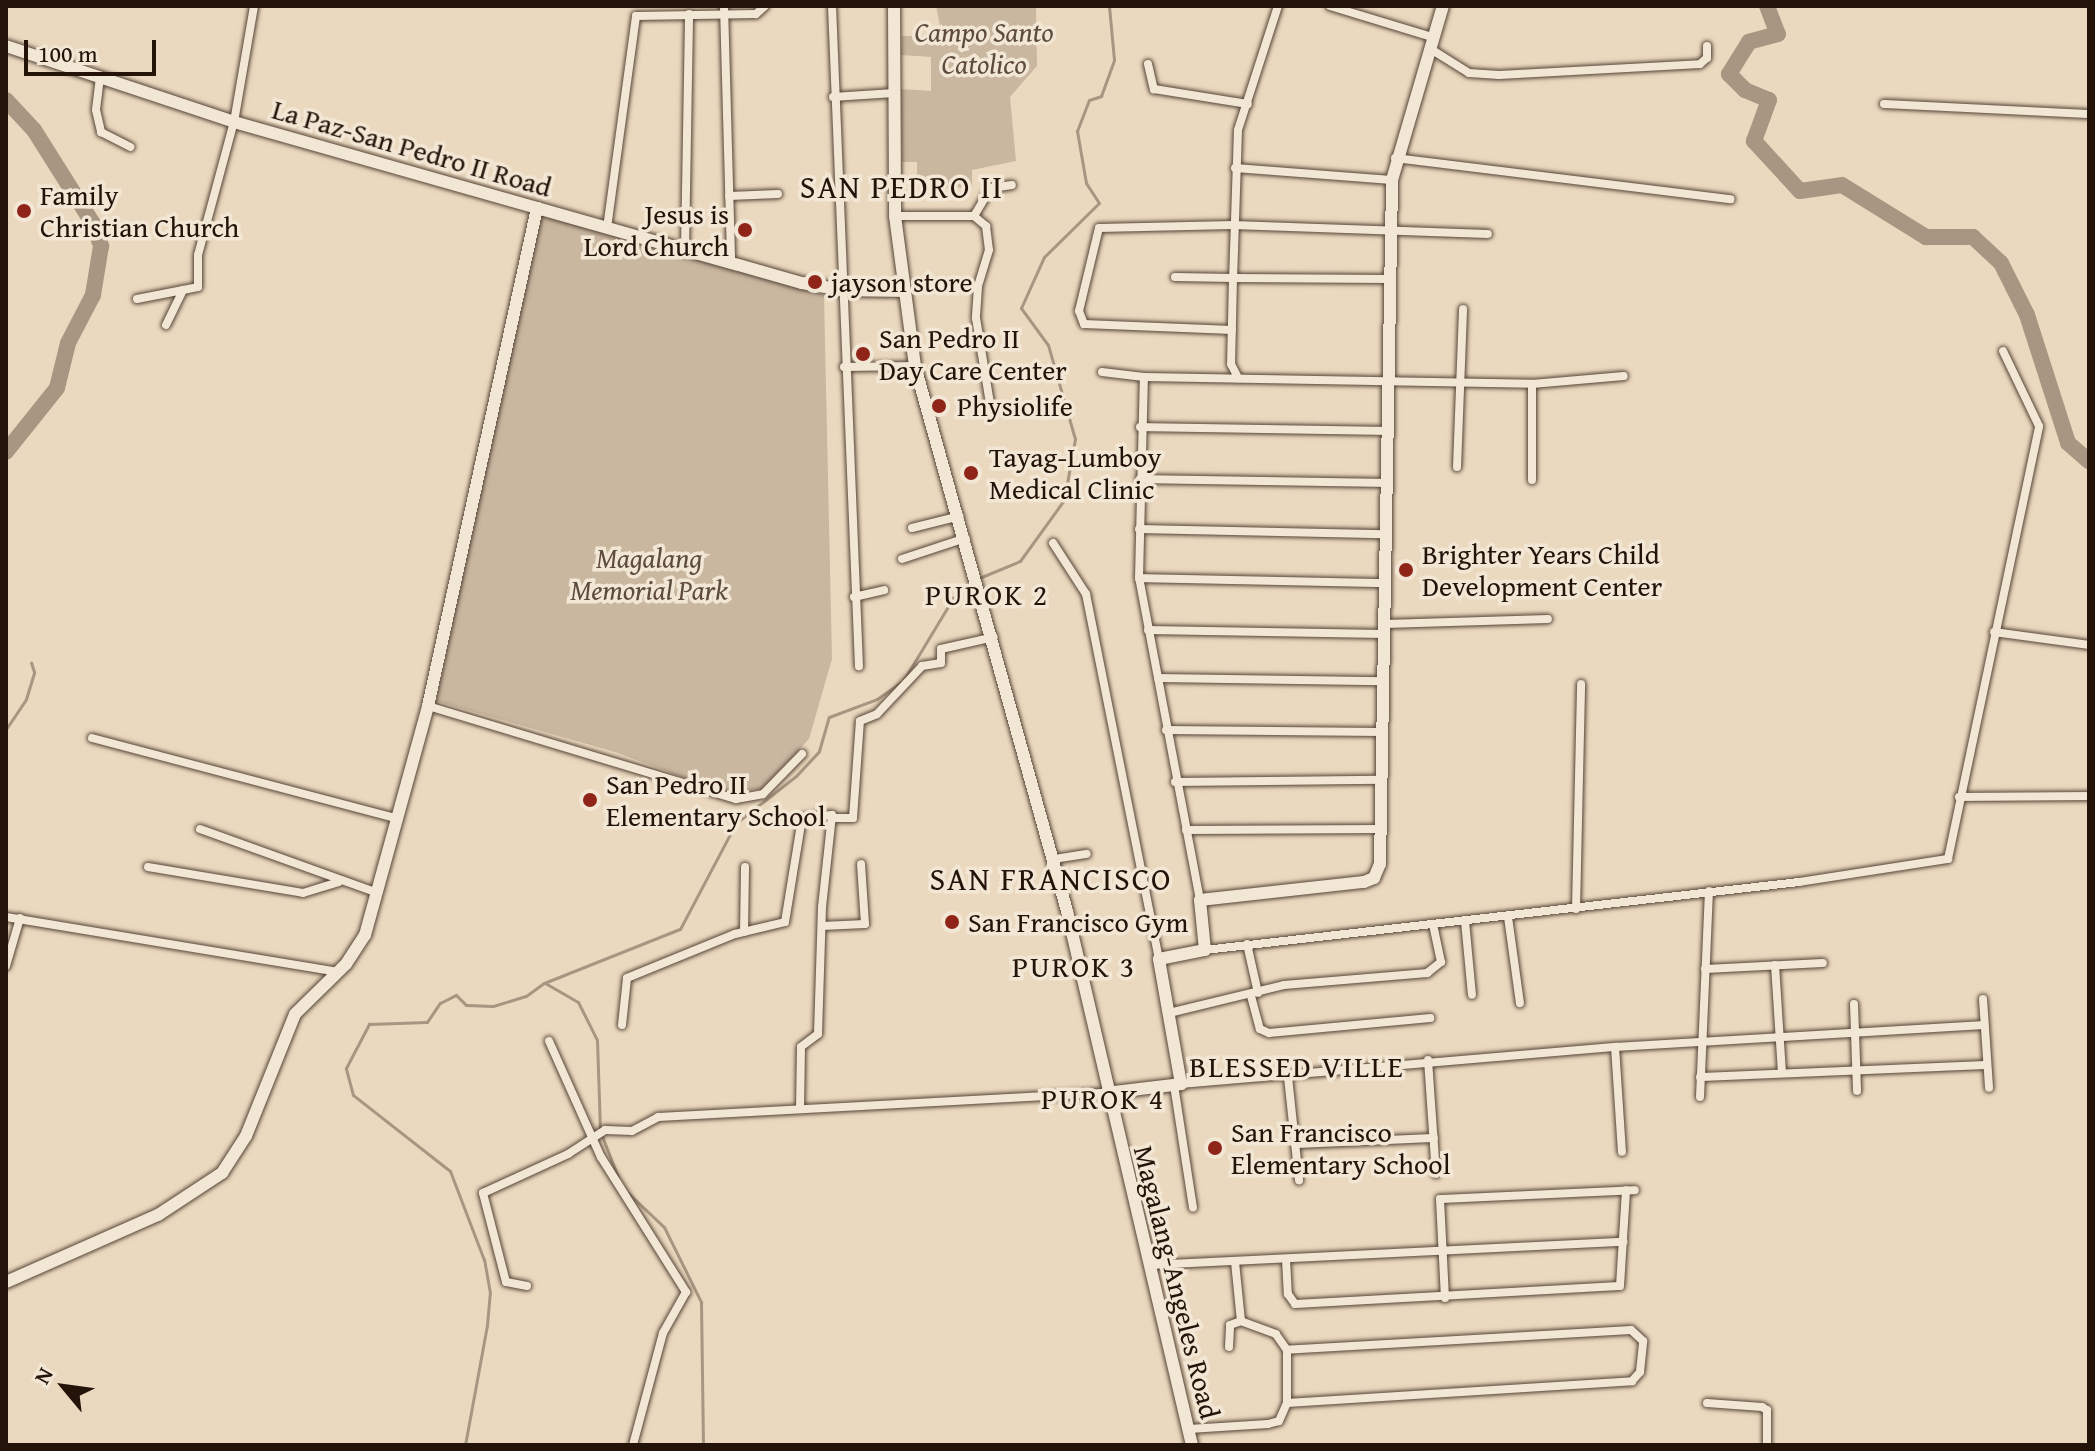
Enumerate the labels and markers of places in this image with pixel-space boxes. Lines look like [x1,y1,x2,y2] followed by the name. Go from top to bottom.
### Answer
[40,178,239,244] place label: Family Christian Church
[584,197,729,263] place label: Jesus is Lord Church
[15,202,33,220] marker: Family Christian Church
[736,221,754,239] marker: Jesus is Lord Church
[831,265,973,299] place label: jayson store
[806,273,824,291] marker: jayson store
[879,321,1067,387] place label: San Pedro II Day Care Center
[854,345,872,363] marker: San Pedro II Day Care Center
[957,389,1073,423] place label: Physiolife
[928,395,950,417] marker: Physiolife
[989,440,1162,506] place label: Tayag-Lumboy Medical Clinic
[960,462,982,484] marker: Tayag-Lumboy Medical Clinic
[1422,537,1662,603] place label: Brighter Years Child Development Center
[1397,561,1415,579] marker: Brighter Years Child Development Center
[606,767,825,833] place label: San Pedro Ⅱ Elementary School
[581,791,599,809] marker: San Pedro Ⅱ Elementary School
[968,905,1188,939] place label: San Francisco Gym
[943,913,961,931] marker: San Francisco Gym
[1231,1115,1450,1181] place label: San Francisco Elementary School
[1206,1139,1224,1157] marker: San Francisco Elementary School

